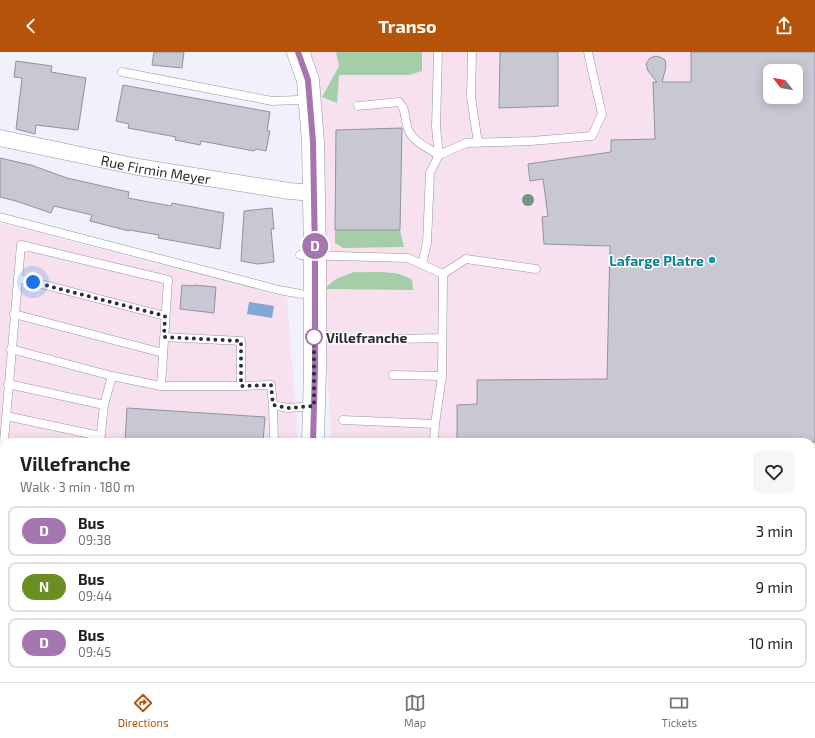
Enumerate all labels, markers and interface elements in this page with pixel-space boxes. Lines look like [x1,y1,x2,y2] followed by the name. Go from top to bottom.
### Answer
[20,15,42,37] icon: back
[378,15,437,37] text: Transo
[773,15,795,37] icon: share
[763,64,803,104] north arrow
[763,64,803,104] map controls
[99,151,212,187] street label: Rue Firmin Meyer
[302,233,328,259] line badge: D
[310,237,320,254] text: D
[609,252,704,269] place label: Lafarge Platre
[707,255,717,265] marker: Lafarge Platre
[23,272,43,292] your location
[305,328,323,346] marker: Villefranche
[326,329,407,346] place label: Villefranche
[753,451,795,493] button: heart
[20,452,130,475] text: Villefranche
[20,479,135,495] text: Walk · 3 min · 180 m
[78,514,104,532] text: Bus
[39,522,49,539] text: D
[756,522,793,540] text: 3 min
[78,532,111,548] text: 09:38
[78,570,104,588] text: Bus
[39,578,49,595] text: N
[755,578,793,596] text: 9 min
[78,588,112,604] text: 09:44
[78,626,104,644] text: Bus
[39,634,49,651] text: D
[749,634,793,652] text: 10 min
[78,644,111,660] text: 09:45
[118,692,168,729] tab: Directions
[404,692,426,729] tab: Map
[662,692,697,729] tab: Tickets

